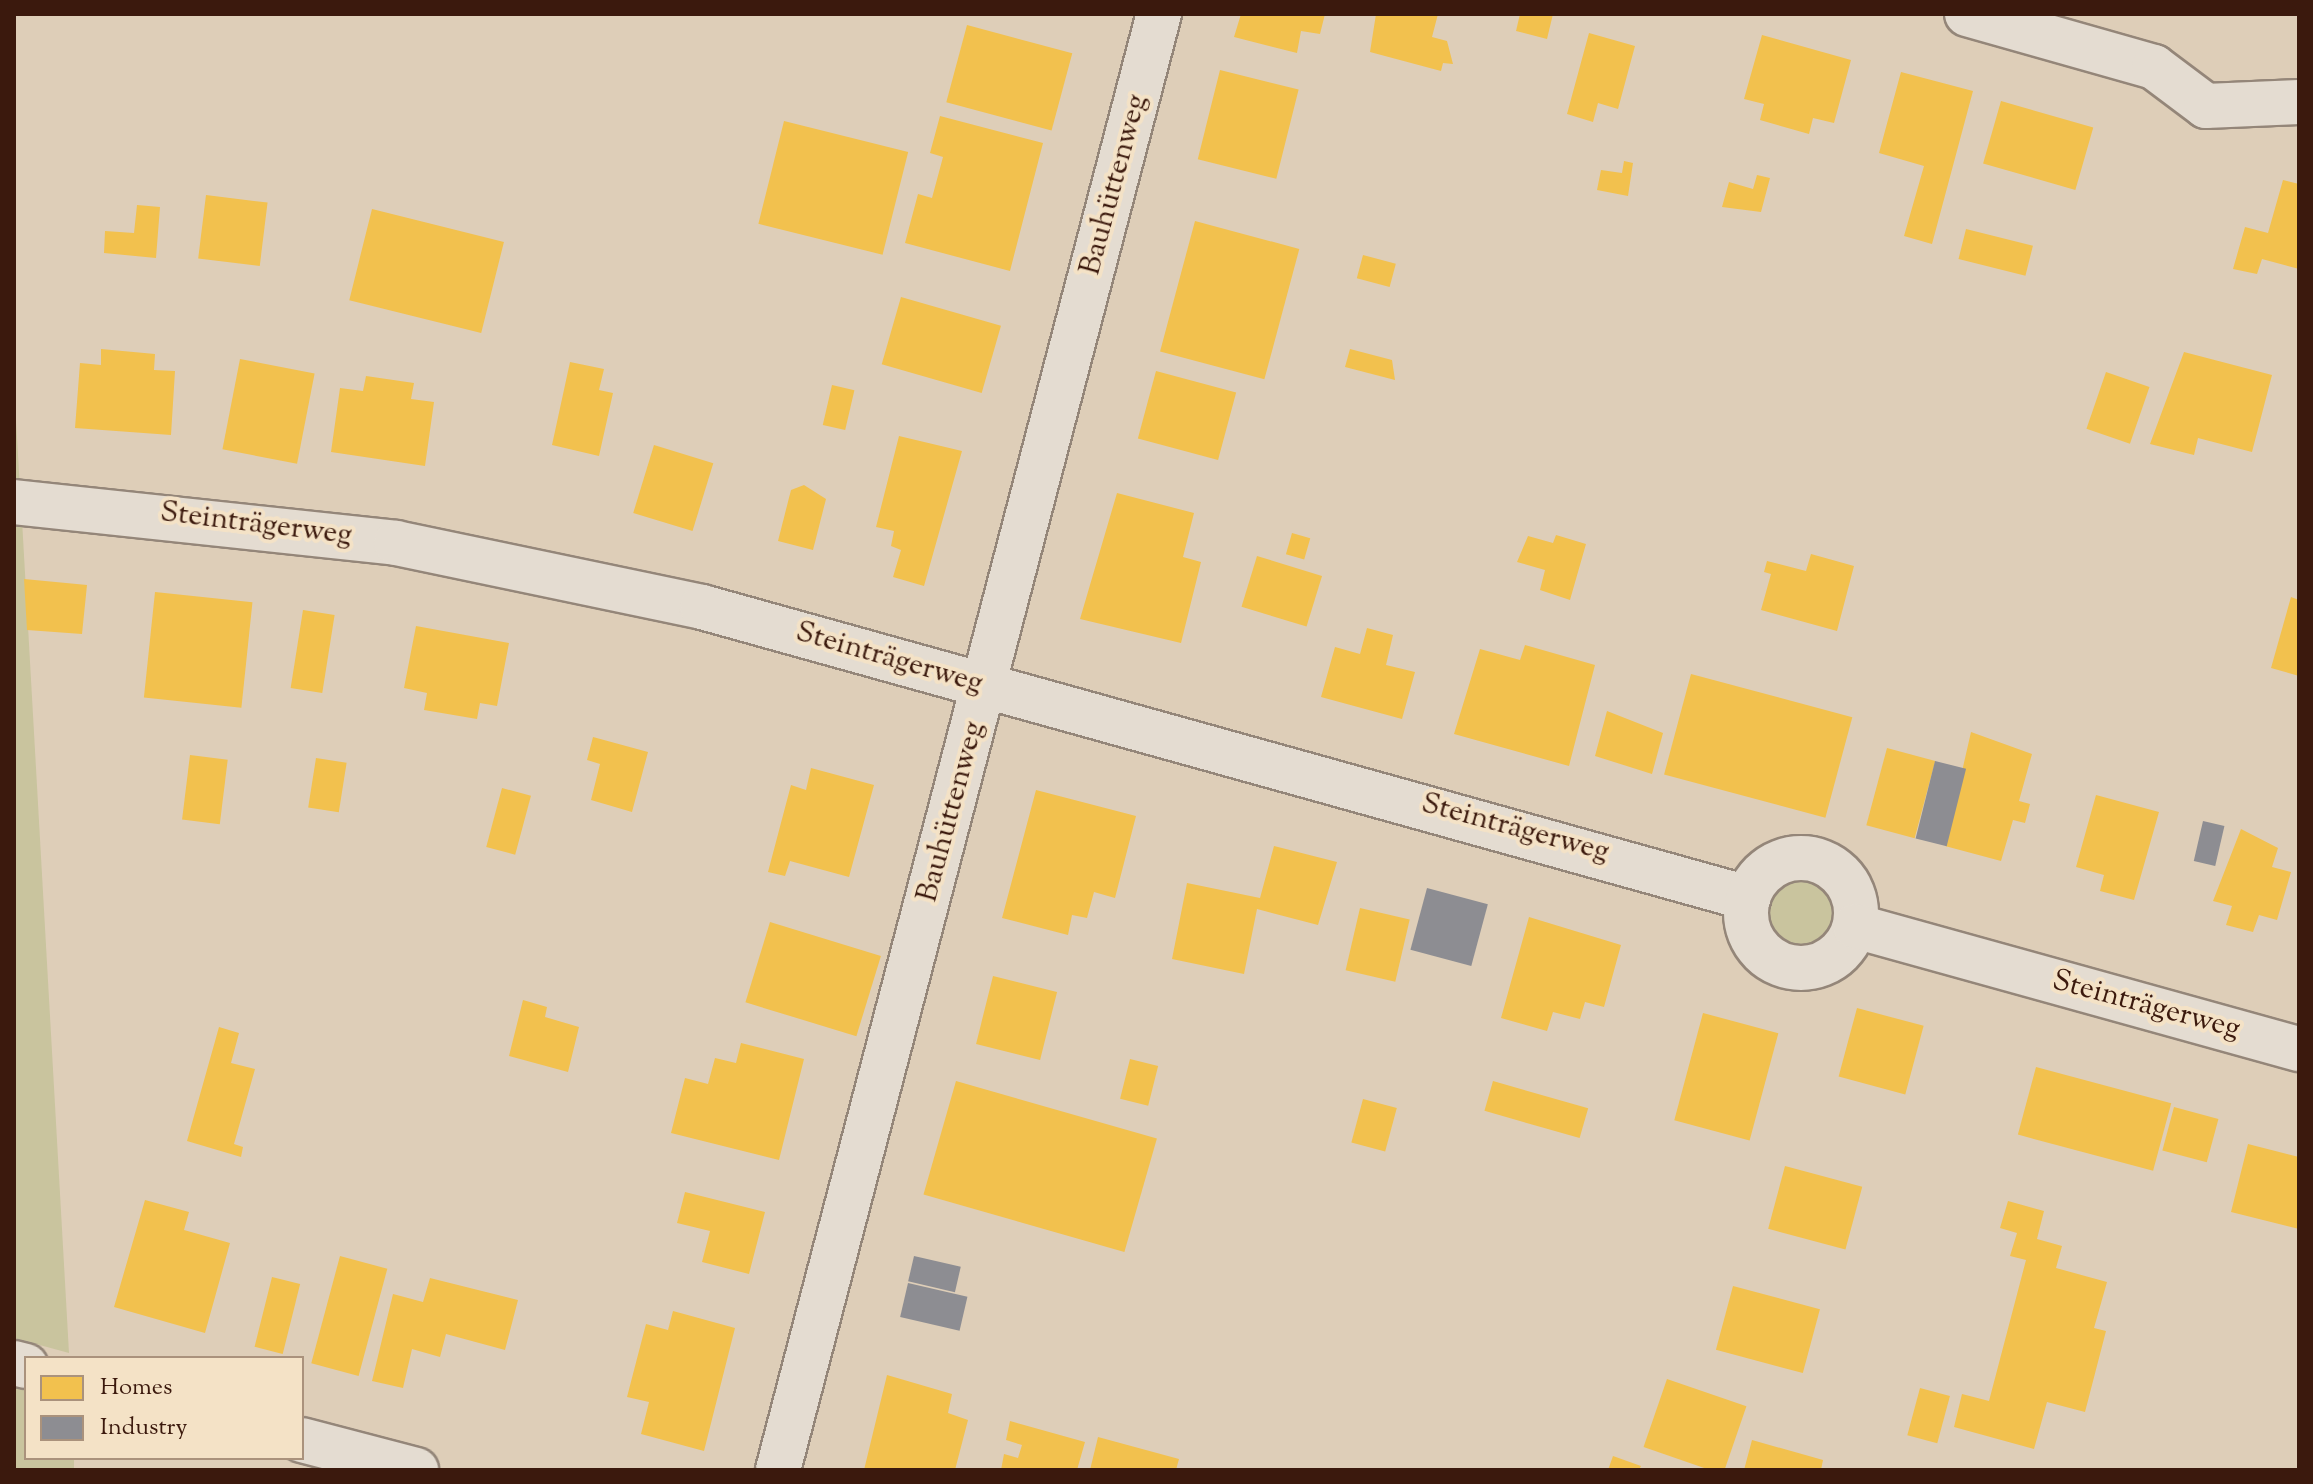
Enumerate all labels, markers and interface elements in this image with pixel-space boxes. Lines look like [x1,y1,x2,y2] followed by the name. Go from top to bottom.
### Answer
[1074,91,1156,279] street label: Bauhüttenweg
[158,495,354,555] street label: Steinträgerweg
[791,615,987,703] street label: Steinträgerweg
[911,718,993,906] street label: Bauhüttenweg
[1417,787,1613,871] street label: Steinträgerweg
[2048,964,2244,1048] street label: Steinträgerweg
[24,1356,304,1460] legend
[100,1371,172,1405] text: Homes
[100,1411,188,1445] text: Industry

